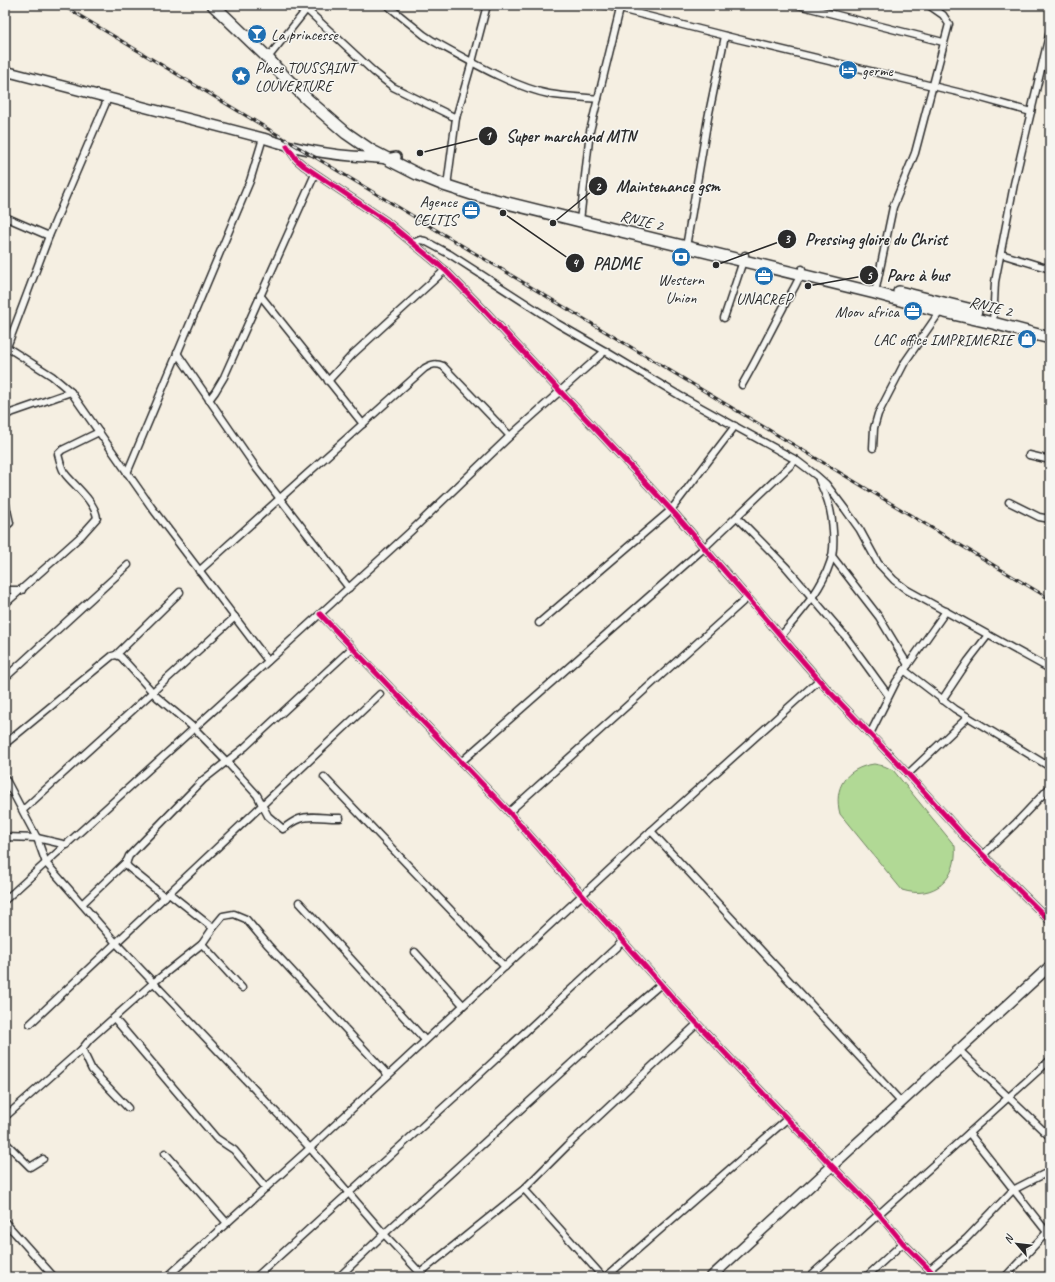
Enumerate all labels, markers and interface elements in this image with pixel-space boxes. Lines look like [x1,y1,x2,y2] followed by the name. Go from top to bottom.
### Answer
[246,23,268,45] bar icon: La princesse
[271,25,339,45] place label: La princesse
[255,58,360,96] place label: Place TOUSSAINT LOUVERTURE
[837,59,859,81] hotel icon: germe
[862,61,895,81] place label: germe
[230,65,252,87] place icon: Place TOUSSAINT LOUVERTURE
[478,121,644,150] callout: Super marchand MTN
[506,126,639,147] text: Super marchand MTN
[485,128,492,144] text: 1
[588,172,727,201] callout: Maintenance gsm
[616,176,722,197] text: Maintenance gsm
[595,179,602,195] text: 2
[413,192,460,230] place label: Agence CELTIS
[460,199,482,221] office icon: Agence CELTIS
[618,206,667,236] street label: RNIE 2
[777,224,954,253] callout: Pressing gloire du Christ
[805,229,949,250] text: Pressing gloire du Christ
[784,231,791,247] text: 3
[670,246,692,268] bank icon: Western Union
[565,248,649,277] callout: PADME
[593,253,643,274] text: PADME
[572,255,579,271] text: 4
[859,261,958,290] callout: Parc à bus
[753,265,775,287] office icon: UNACREP
[887,265,951,286] text: Parc à bus
[866,268,873,284] text: 5
[658,270,705,308] place label: Western Union
[736,289,794,309] place label: UNACREP
[967,292,1016,322] street label: RNIE 2
[902,300,924,322] office icon: Moov africa
[835,302,901,322] place label: Moov africa
[1016,328,1038,350] shop icon: LAC office IMPRIMERIE
[873,330,1015,350] place label: LAC office IMPRIMERIE
[997,1224,1037,1264] north arrow
[1000,1231,1017,1246] text: N

